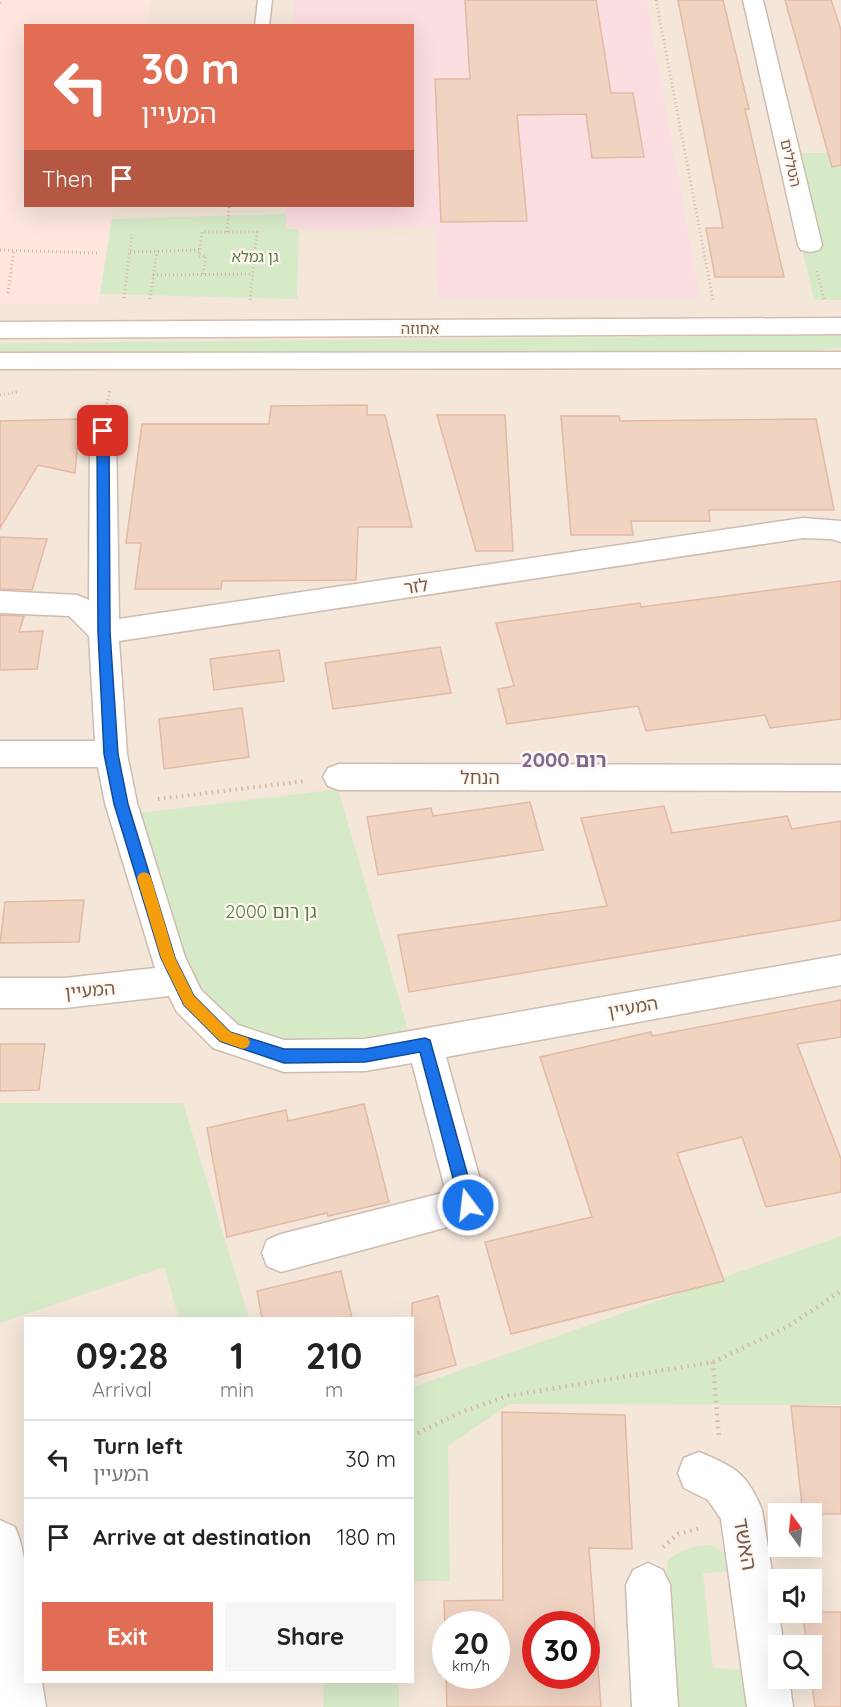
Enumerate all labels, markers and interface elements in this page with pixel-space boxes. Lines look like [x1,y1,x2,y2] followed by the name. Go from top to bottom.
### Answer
[141,42,240,95] text: 30 m
[42,48,120,126] icon: left
[141,96,217,130] text: המעיין
[776,137,806,189] street label: הטללים
[105,162,138,195] icon: arrive
[42,165,93,193] text: Then
[231,247,279,266] park label: גן גמלא
[401,319,439,338] street label: אחוזה
[77,405,128,456] pin
[86,414,119,447] icon: arrive
[402,573,430,599] street label: לזר
[521,747,607,772] district label: רום 2000
[460,766,500,789] street label: הנחל
[225,900,317,923] park label: גן רום 2000
[64,976,116,1004] street label: המעיין
[606,991,660,1023] street label: המעיין
[436,1173,500,1237] position arrow
[76,1333,168,1378] text: 09:28
[230,1333,244,1378] text: 1
[306,1333,362,1378] text: 210
[92,1377,152,1402] text: Arrival
[220,1377,254,1402] text: min
[325,1377,343,1402] text: m
[93,1432,183,1460] text: Turn left
[42,1443,75,1476] icon: left
[345,1445,396,1473] text: 30 m
[93,1461,149,1486] text: המעיין
[768,1503,822,1557] north arrow
[768,1503,822,1689] map controls
[729,1516,763,1572] street label: האשד
[42,1521,75,1554] icon: arrive
[93,1523,311,1551] text: Arrive at destination
[337,1523,396,1551] text: 180 m
[768,1569,822,1623] button: sound
[42,1602,213,1671] button: Exit
[225,1602,396,1671] button: Share
[522,1611,600,1689] speed limit sign: 30
[453,1624,489,1662] text: 20
[768,1635,822,1689] button: search
[452,1656,490,1675] text: km/h

